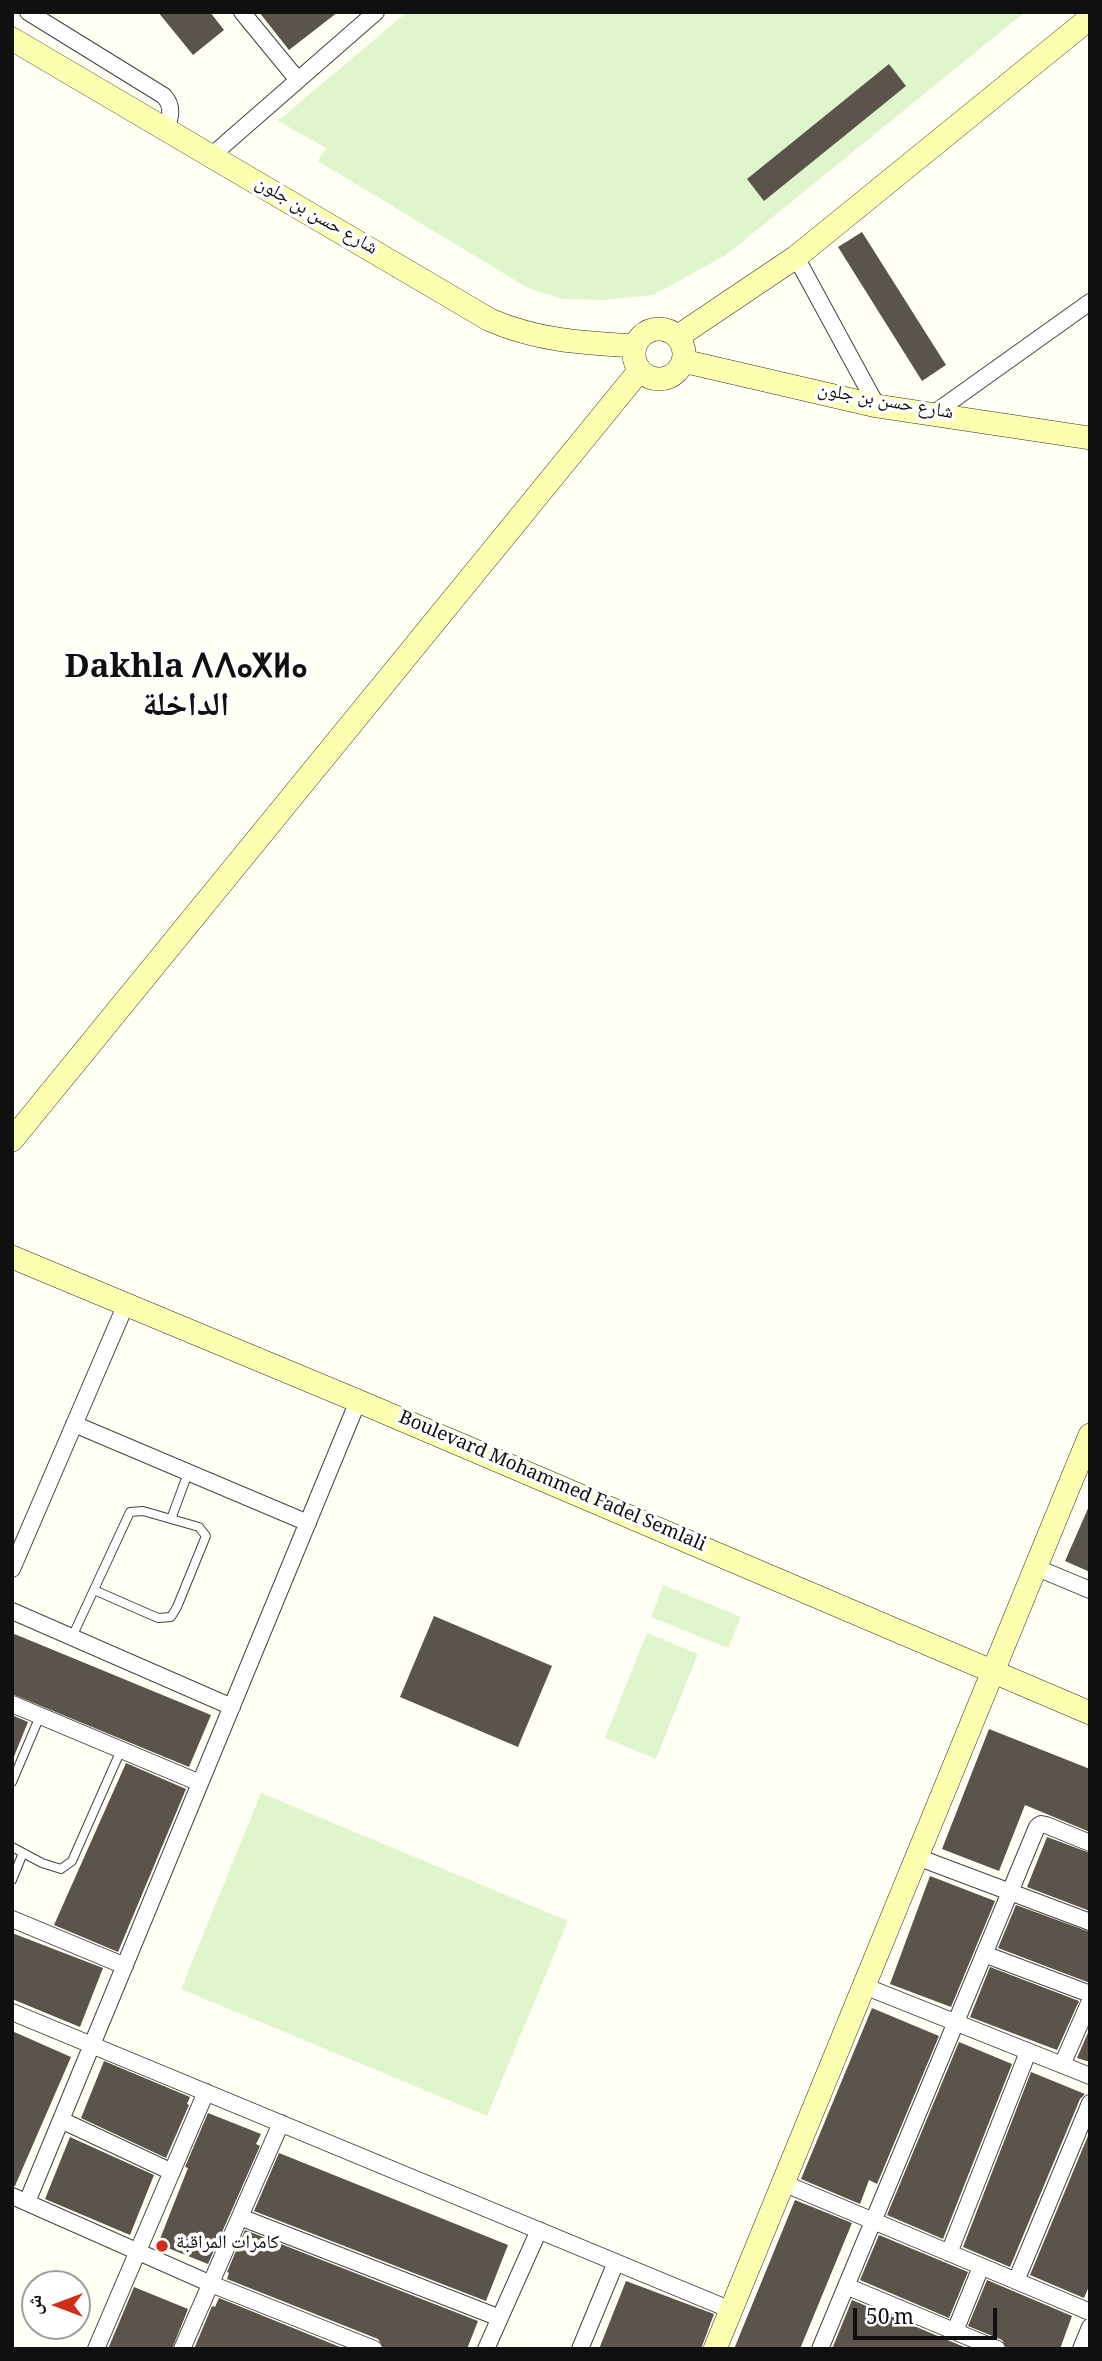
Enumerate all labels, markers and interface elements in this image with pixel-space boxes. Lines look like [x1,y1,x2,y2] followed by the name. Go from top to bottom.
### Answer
[250,174,380,262] street label: شارع حسن بن جلون
[815,381,955,427] street label: شارع حسن بن جلون
[64,653,308,731] district label: Dakhla ⴷⴷⴰⵅⵍⴰ الداخلة
[394,1409,708,1559] street label: Boulevard Mohammed Fadel Semlali
[176,2235,279,2257] place label: كامرات المراقبة
[154,2238,170,2254] marker: كامرات المراقبة
[21,2270,91,2340] north arrow
[857,2294,1000,2338] scale bar
[21,2295,53,2315] text: ش
[866,2302,914,2337] text: 50 m

